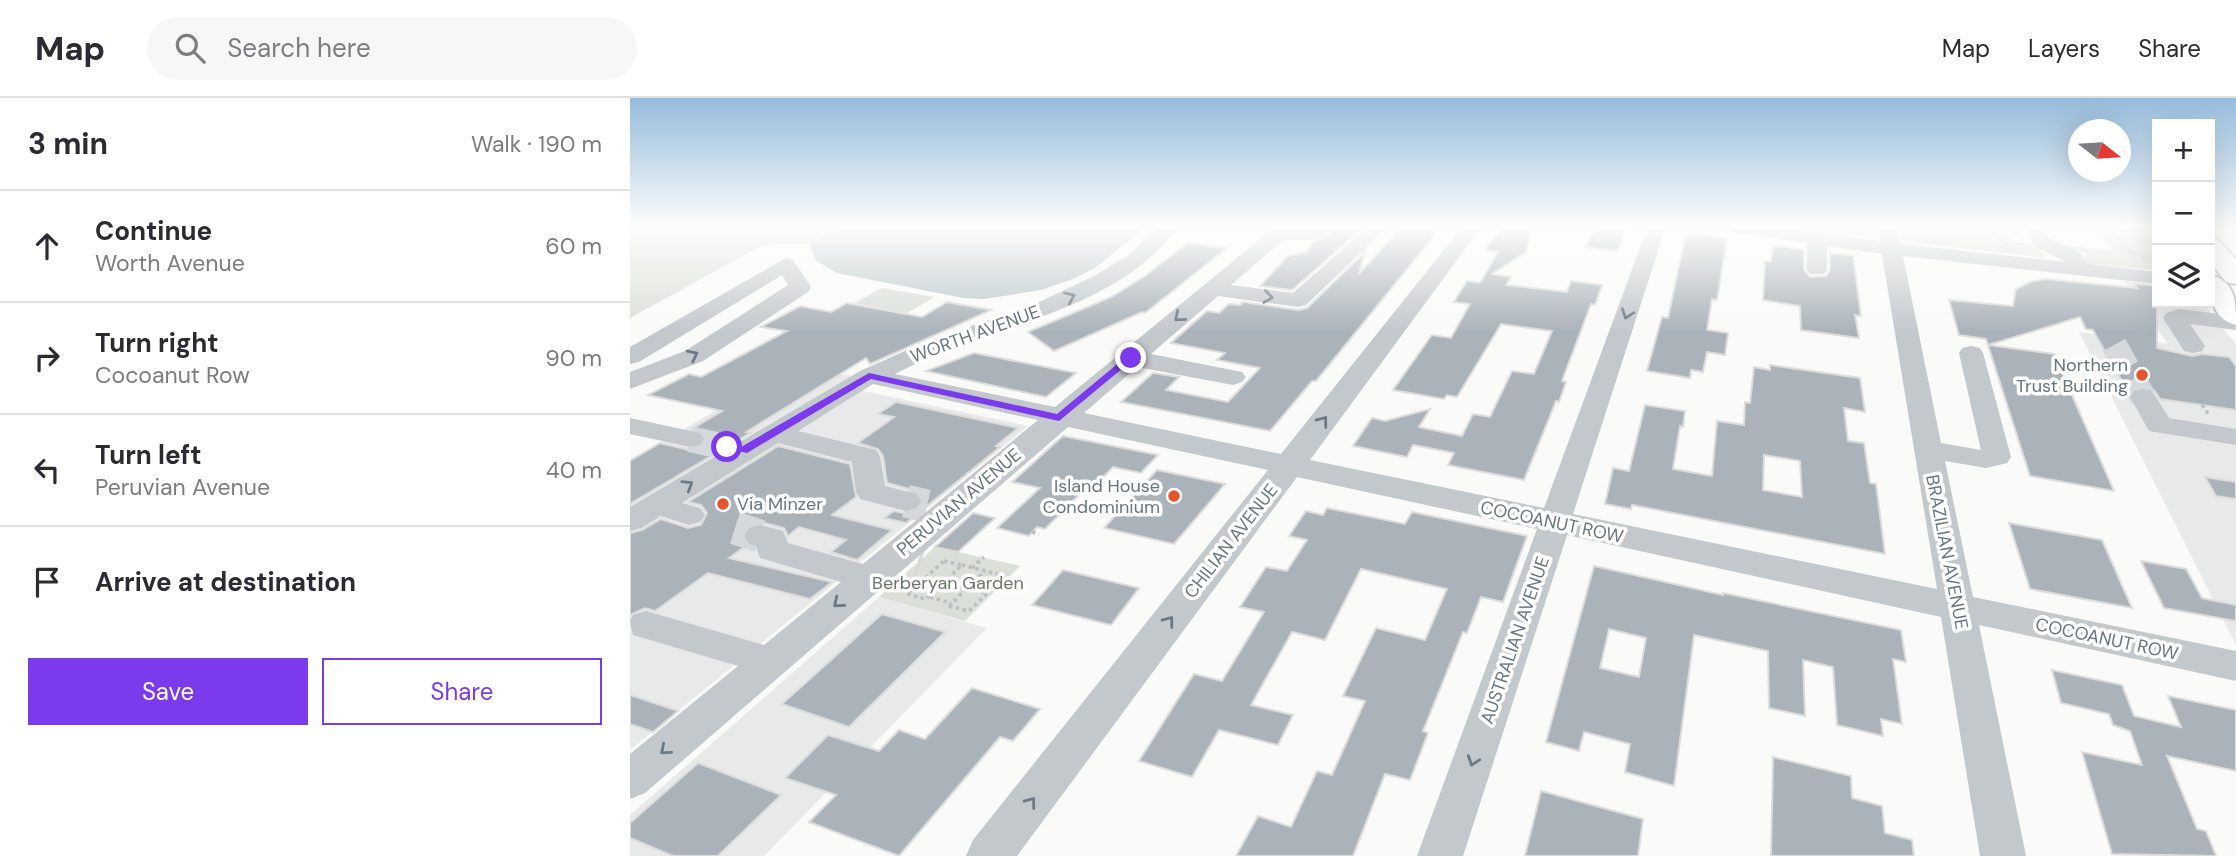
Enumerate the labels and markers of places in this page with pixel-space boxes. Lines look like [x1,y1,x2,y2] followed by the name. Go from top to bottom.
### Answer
[2016,353,2128,398] place label: Northern Trust Building
[2134,367,2150,383] marker: Northern Trust Building
[1043,474,1160,519] place label: Island House Condominium
[1166,488,1182,504] marker: Island House Condominium
[737,492,823,516] place label: Via Minzer
[715,496,731,512] marker: Via Minzer

